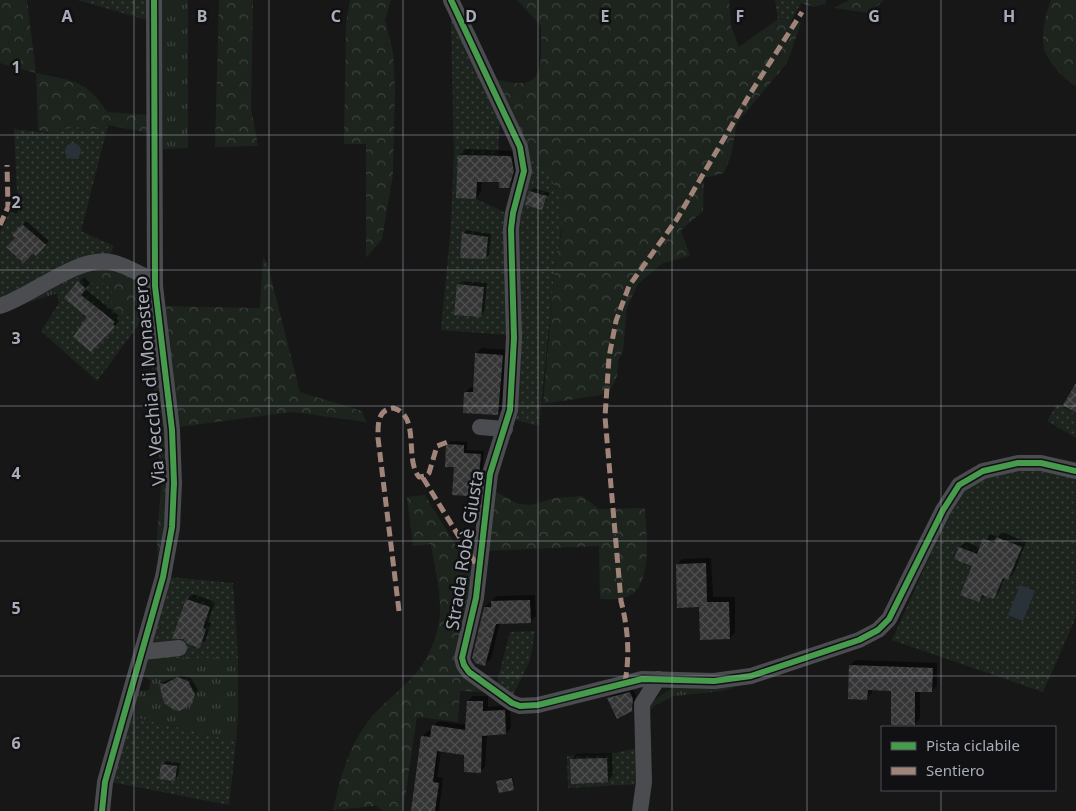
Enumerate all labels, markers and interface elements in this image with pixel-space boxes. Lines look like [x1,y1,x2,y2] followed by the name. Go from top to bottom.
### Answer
[61,5,73,27] text: A
[197,5,207,27] text: B
[331,5,341,27] text: C
[465,5,477,27] text: D
[601,5,610,27] text: E
[736,5,744,27] text: F
[868,5,880,27] text: G
[1003,5,1015,27] text: H
[11,56,21,78] text: 1
[11,191,21,213] text: 2
[128,275,170,487] street label: Via Vecchia di Monastero
[11,327,21,349] text: 3
[11,462,21,484] text: 4
[440,468,488,632] street label: Strada Robè Giusta
[11,597,21,619] text: 5
[881,726,1056,791] legend
[11,732,21,754] text: 6
[926,735,1020,755] text: Pista ciclabile
[926,760,985,780] text: Sentiero

